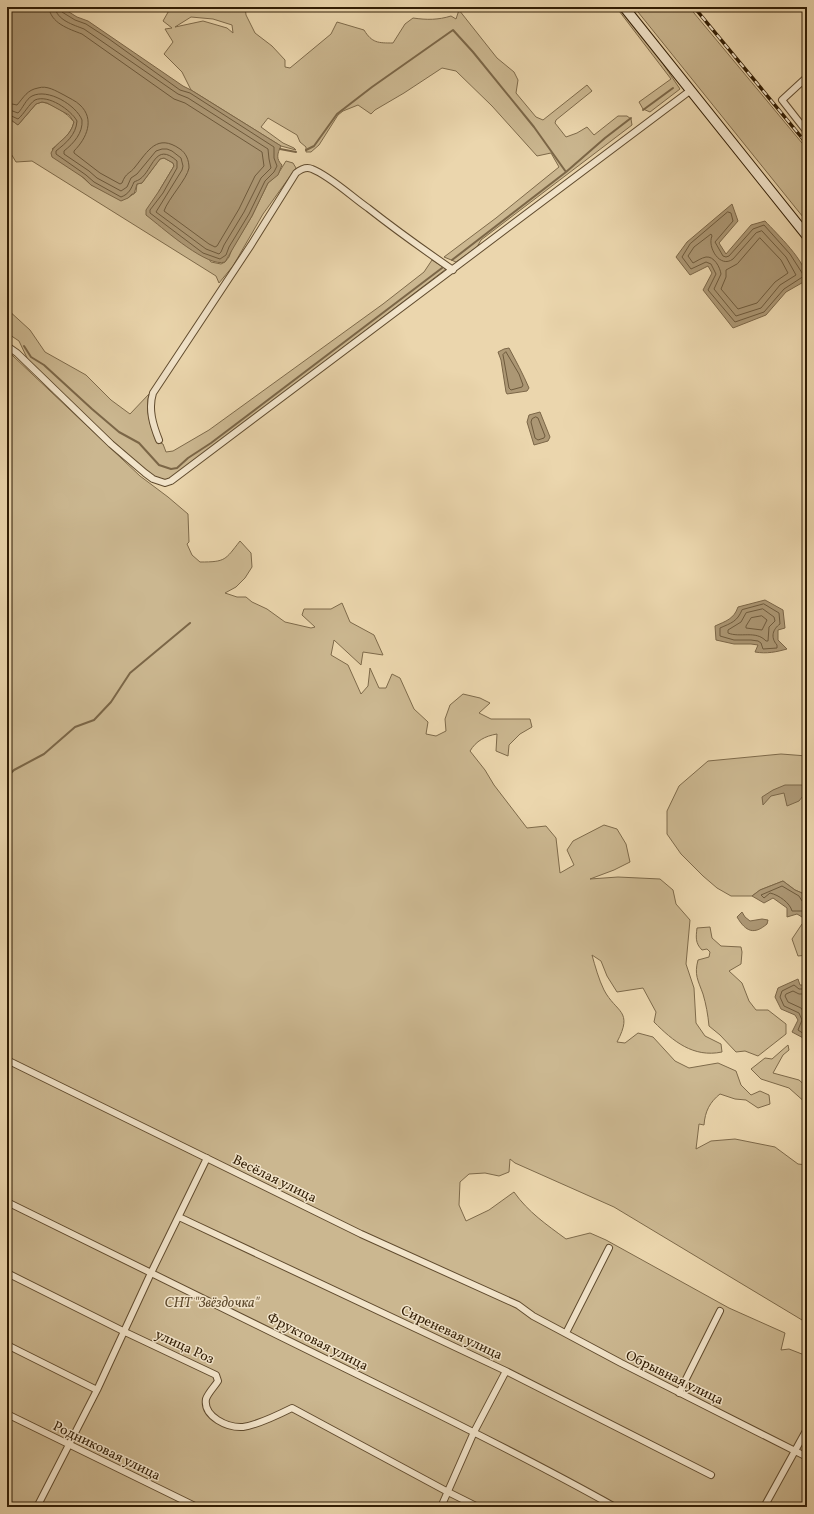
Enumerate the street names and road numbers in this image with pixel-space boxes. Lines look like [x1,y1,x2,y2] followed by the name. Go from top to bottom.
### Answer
[229,1151,320,1208] street label: Весёлая улица
[397,1301,505,1365] street label: Сиреневая улица
[263,1309,371,1376] street label: Фруктовая улица
[152,1325,217,1369] street label: улица Роз
[622,1346,727,1410] street label: Обрывная улица
[49,1417,163,1486] street label: Родниковая улица

